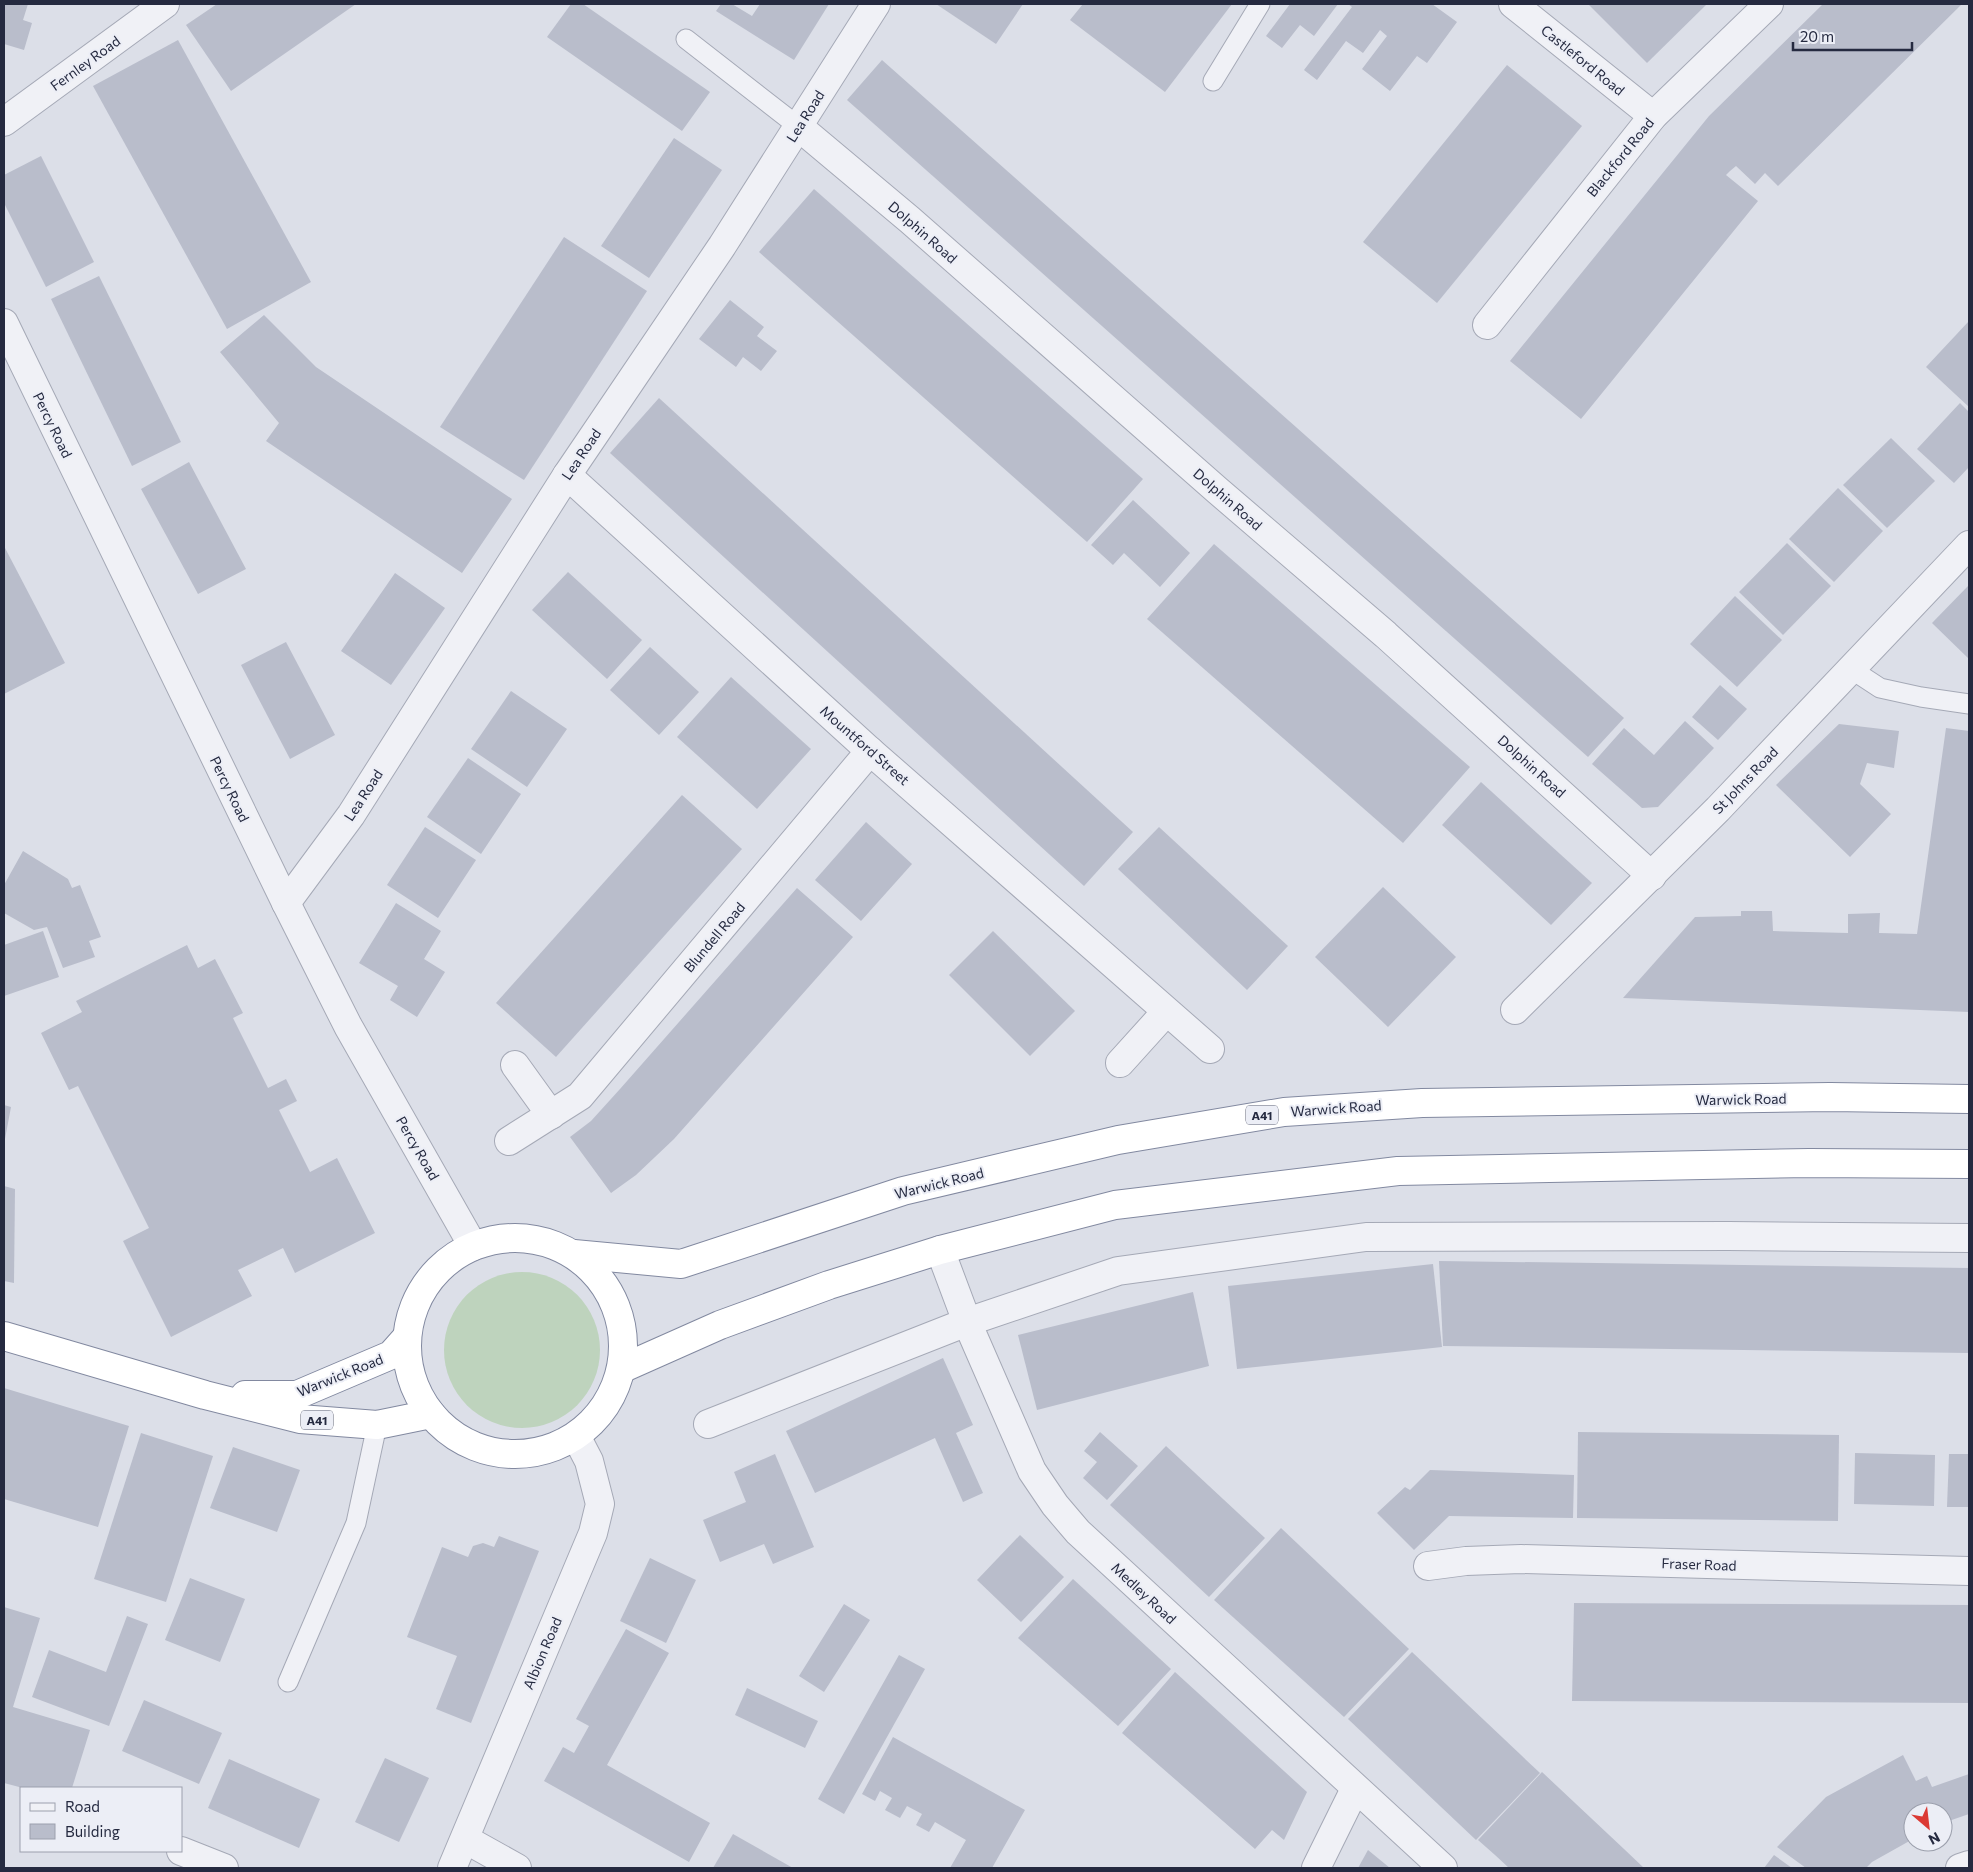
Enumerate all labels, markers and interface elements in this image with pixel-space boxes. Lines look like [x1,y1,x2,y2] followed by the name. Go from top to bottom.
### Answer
[1793,20,1912,52] scale bar
[1538,21,1628,99] street label: Castleford Road
[1800,27,1834,45] text: 20 m
[47,32,123,94] street label: Fernley Road
[782,87,828,145] street label: Lea Road
[1583,114,1657,200] street label: Blackford Road
[885,198,961,266] street label: Dolphin Road
[30,389,76,461] street label: Percy Road
[558,425,604,483] street label: Lea Road
[1190,465,1266,533] street label: Dolphin Road
[817,702,913,789] street label: Mountford Street
[1495,731,1569,801] street label: Dolphin Road
[1709,743,1781,817] street label: St Johns Road
[207,753,253,825] street label: Percy Road
[340,766,386,824] street label: Lea Road
[680,898,748,976] street label: Blundell Road
[1695,1090,1787,1108] street label: Warwick Road
[1290,1096,1382,1120] street label: Warwick Road
[1246,1106,1278,1124] road number: A41
[393,1113,443,1183] street label: Percy Road
[893,1164,985,1202] street label: Warwick Road
[295,1350,385,1400] street label: Warwick Road
[301,1410,333,1430] road number: A41
[1661,1554,1737,1574] street label: Fraser Road
[1108,1559,1180,1627] street label: Medley Road
[519,1614,565,1692] street label: Albion Road
[20,1787,182,1852] legend
[65,1797,100,1815] text: Road
[1903,1802,1953,1852] north arrow
[65,1822,120,1840] text: Building
[1926,1829,1943,1849] text: N

